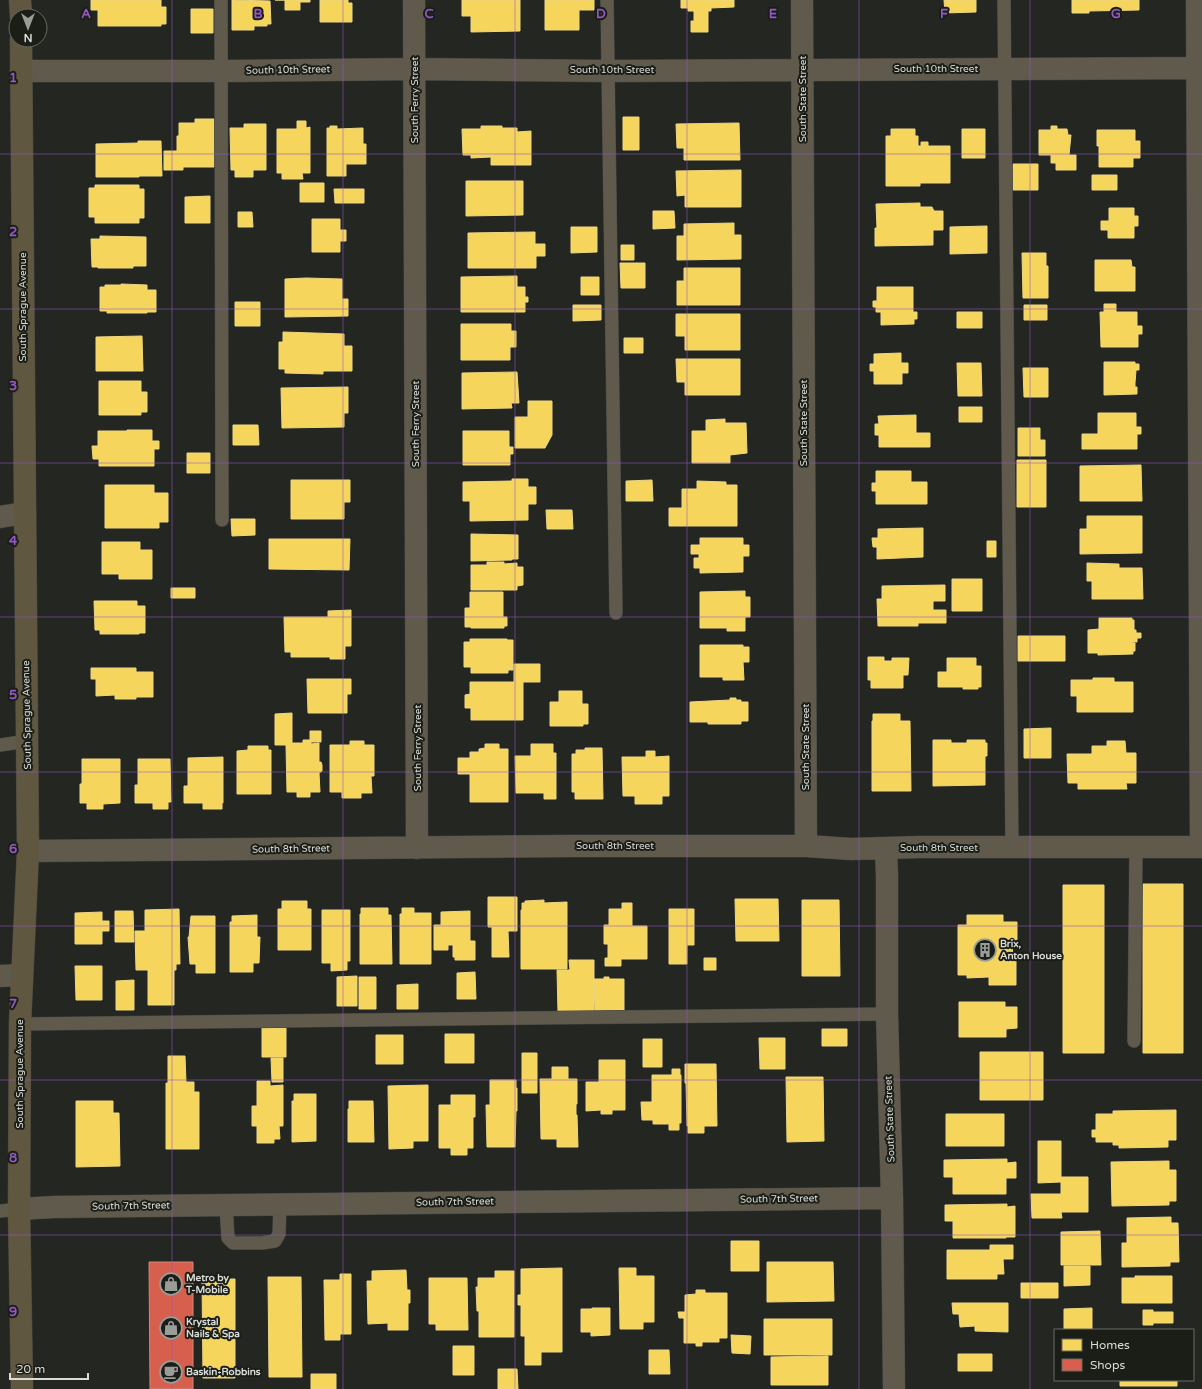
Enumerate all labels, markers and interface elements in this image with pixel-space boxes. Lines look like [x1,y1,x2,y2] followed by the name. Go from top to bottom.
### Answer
[81,6,91,22] text: A
[253,6,263,22] text: B
[424,6,434,22] text: C
[596,6,606,22] text: D
[769,6,777,22] text: E
[940,6,948,22] text: F
[1111,6,1121,22] text: G
[8,8,48,48] north arrow
[24,31,32,44] text: N
[797,55,809,142] street label: South State Street
[409,57,421,143] street label: South Ferry Street
[246,63,331,77] street label: South 10th Street
[894,63,978,75] street label: South 10th Street
[570,64,654,76] street label: South 10th Street
[9,70,17,86] text: 1
[9,224,17,240] text: 2
[17,252,29,362] street label: South Sprague Avenue
[9,378,17,394] text: 3
[798,379,810,466] street label: South State Street
[410,381,422,467] street label: South Ferry Street
[9,533,18,549] text: 4
[20,660,34,770] street label: South Sprague Avenue
[9,687,17,703] text: 5
[800,703,812,790] street label: South State Street
[412,705,424,791] street label: South Ferry Street
[576,840,654,852] street label: South 8th Street
[9,841,17,857] text: 6
[252,842,330,856] street label: South 8th Street
[900,842,978,854] street label: South 8th Street
[972,937,998,963] building icon: Brix, Anton House
[1000,938,1062,962] place label: Brix, Anton House
[9,996,17,1012] text: 7
[14,1019,26,1129] street label: South Sprague Avenue
[882,1075,898,1163] street label: South State Street
[9,1150,17,1166] text: 8
[740,1192,818,1206] street label: South 7th Street
[416,1195,494,1209] street label: South 7th Street
[92,1199,170,1213] street label: South 7th Street
[158,1271,184,1297] shop icon: Metro by T-Mobile
[185,1272,230,1296] place label: Metro by T-Mobile
[9,1304,17,1320] text: 9
[158,1315,184,1341] shop icon: Krystal Nails & Spa
[186,1316,240,1340] place label: Krystal Nails & Spa
[1054,1329,1194,1381] legend
[1090,1338,1130,1352] text: Homes
[10,1355,88,1381] scale bar
[1090,1358,1125,1372] text: Shops
[158,1359,184,1385] cafe icon: Baskin-Robbins
[16,1362,45,1376] text: 20 m
[186,1366,261,1378] place label: Baskin-Robbins

